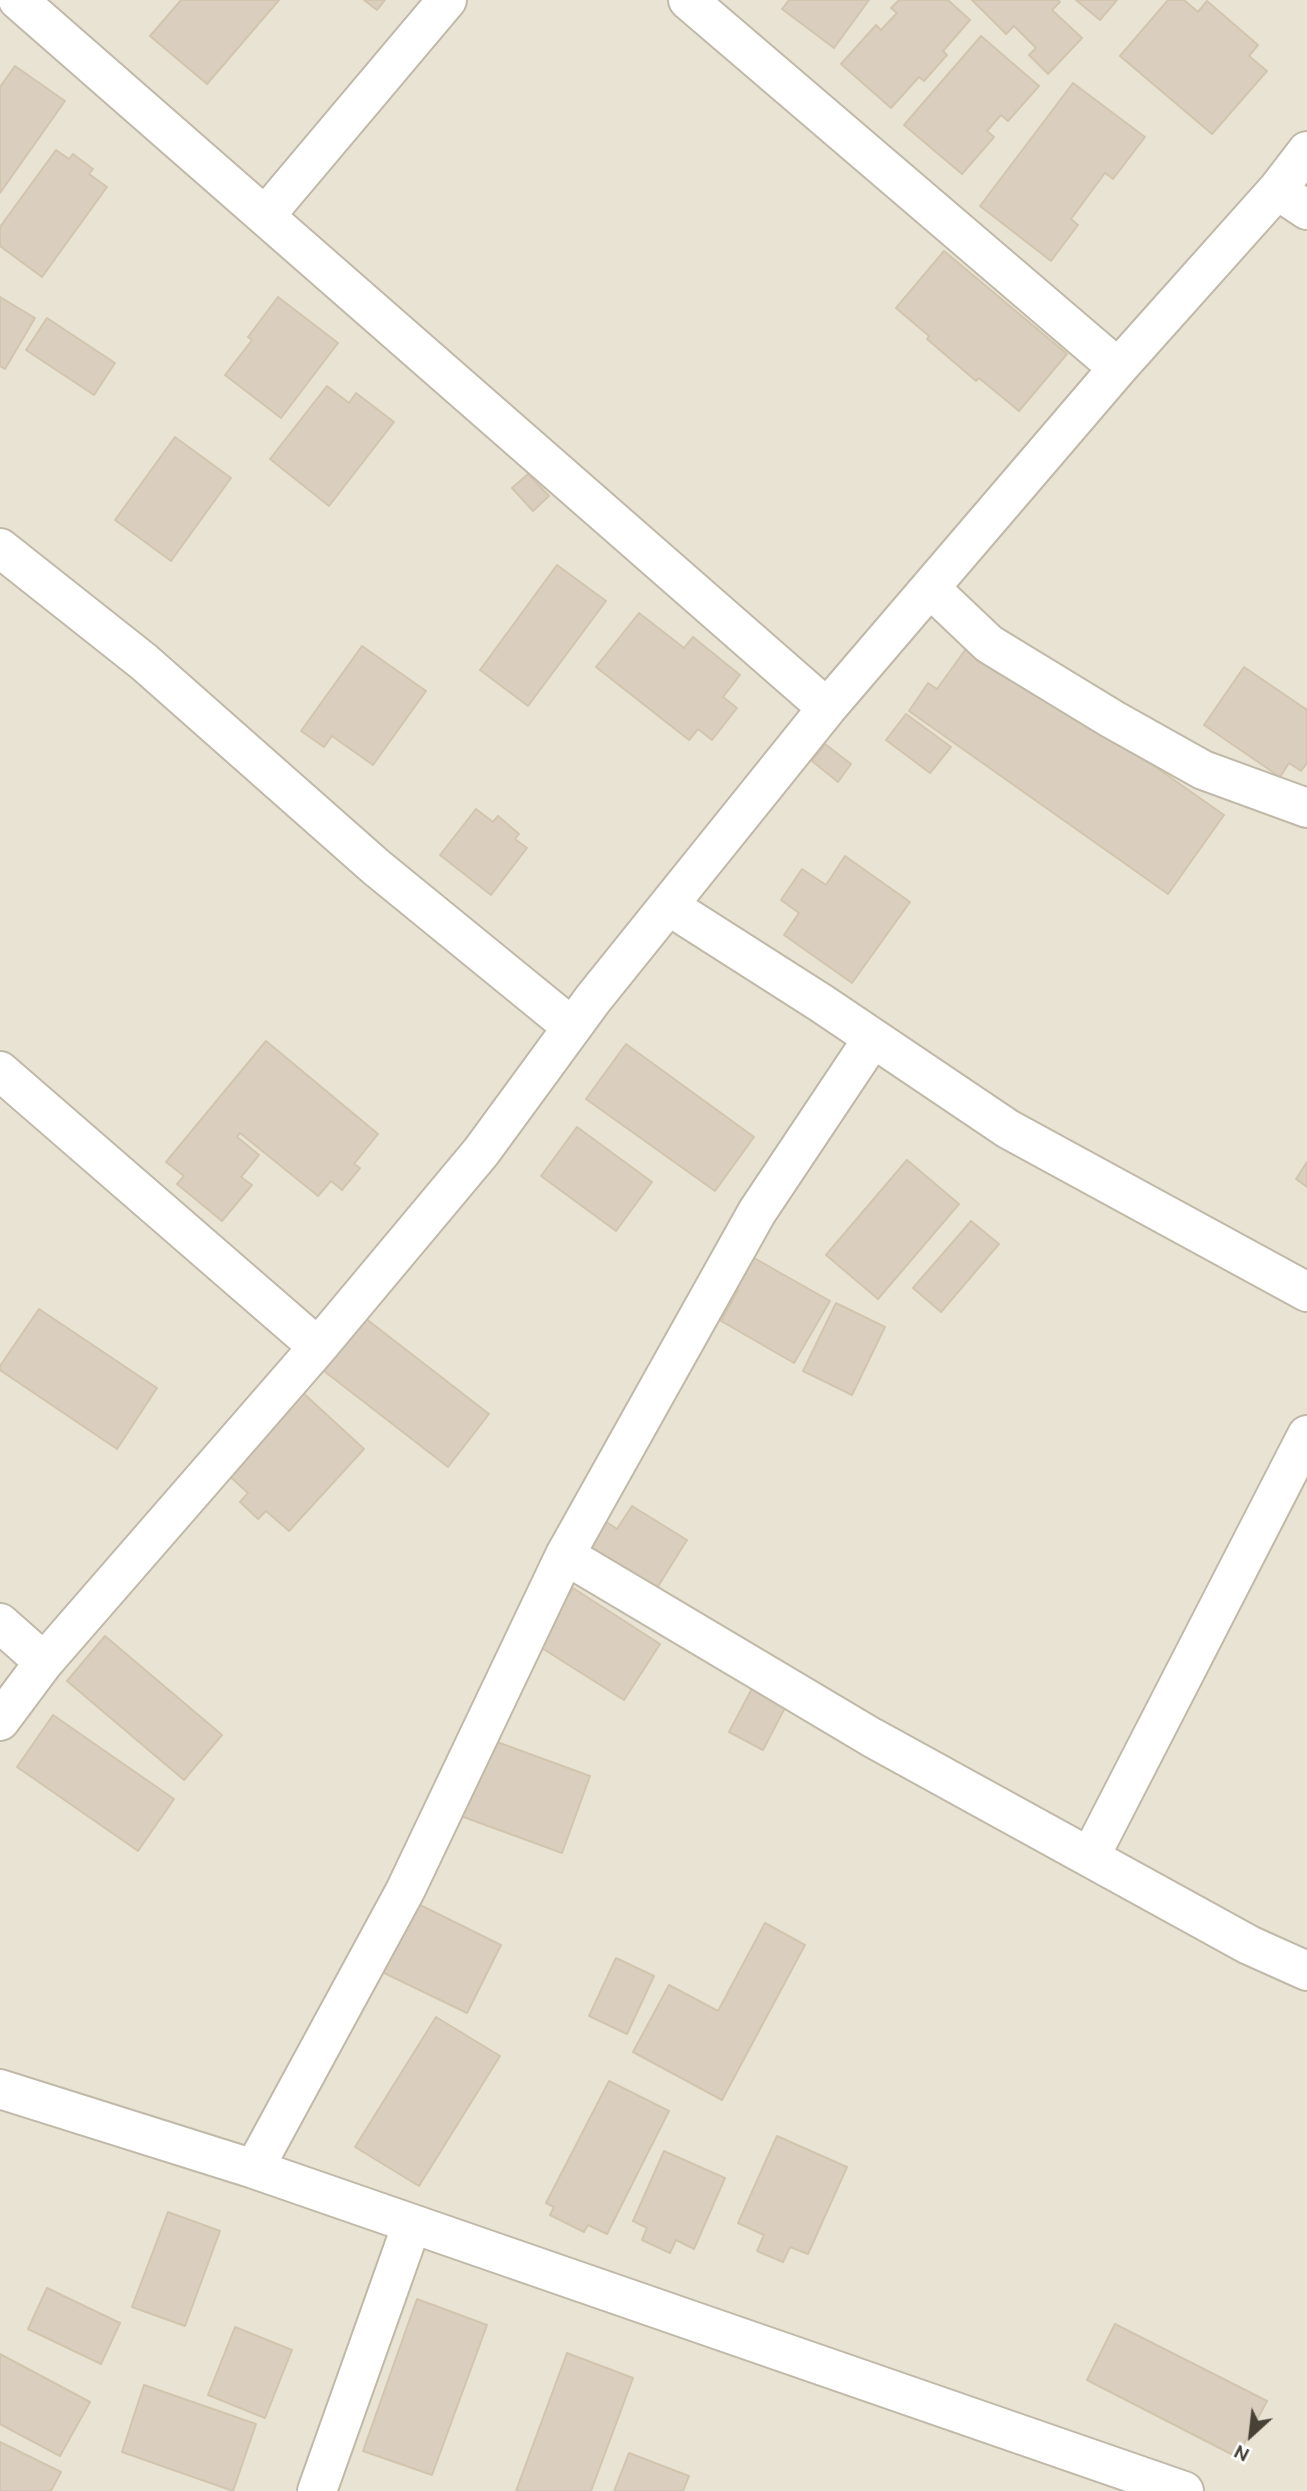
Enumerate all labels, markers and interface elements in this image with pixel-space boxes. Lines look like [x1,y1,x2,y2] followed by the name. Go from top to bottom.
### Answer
[1216,2400,1286,2470] north arrow
[1230,2441,1253,2467] text: N

